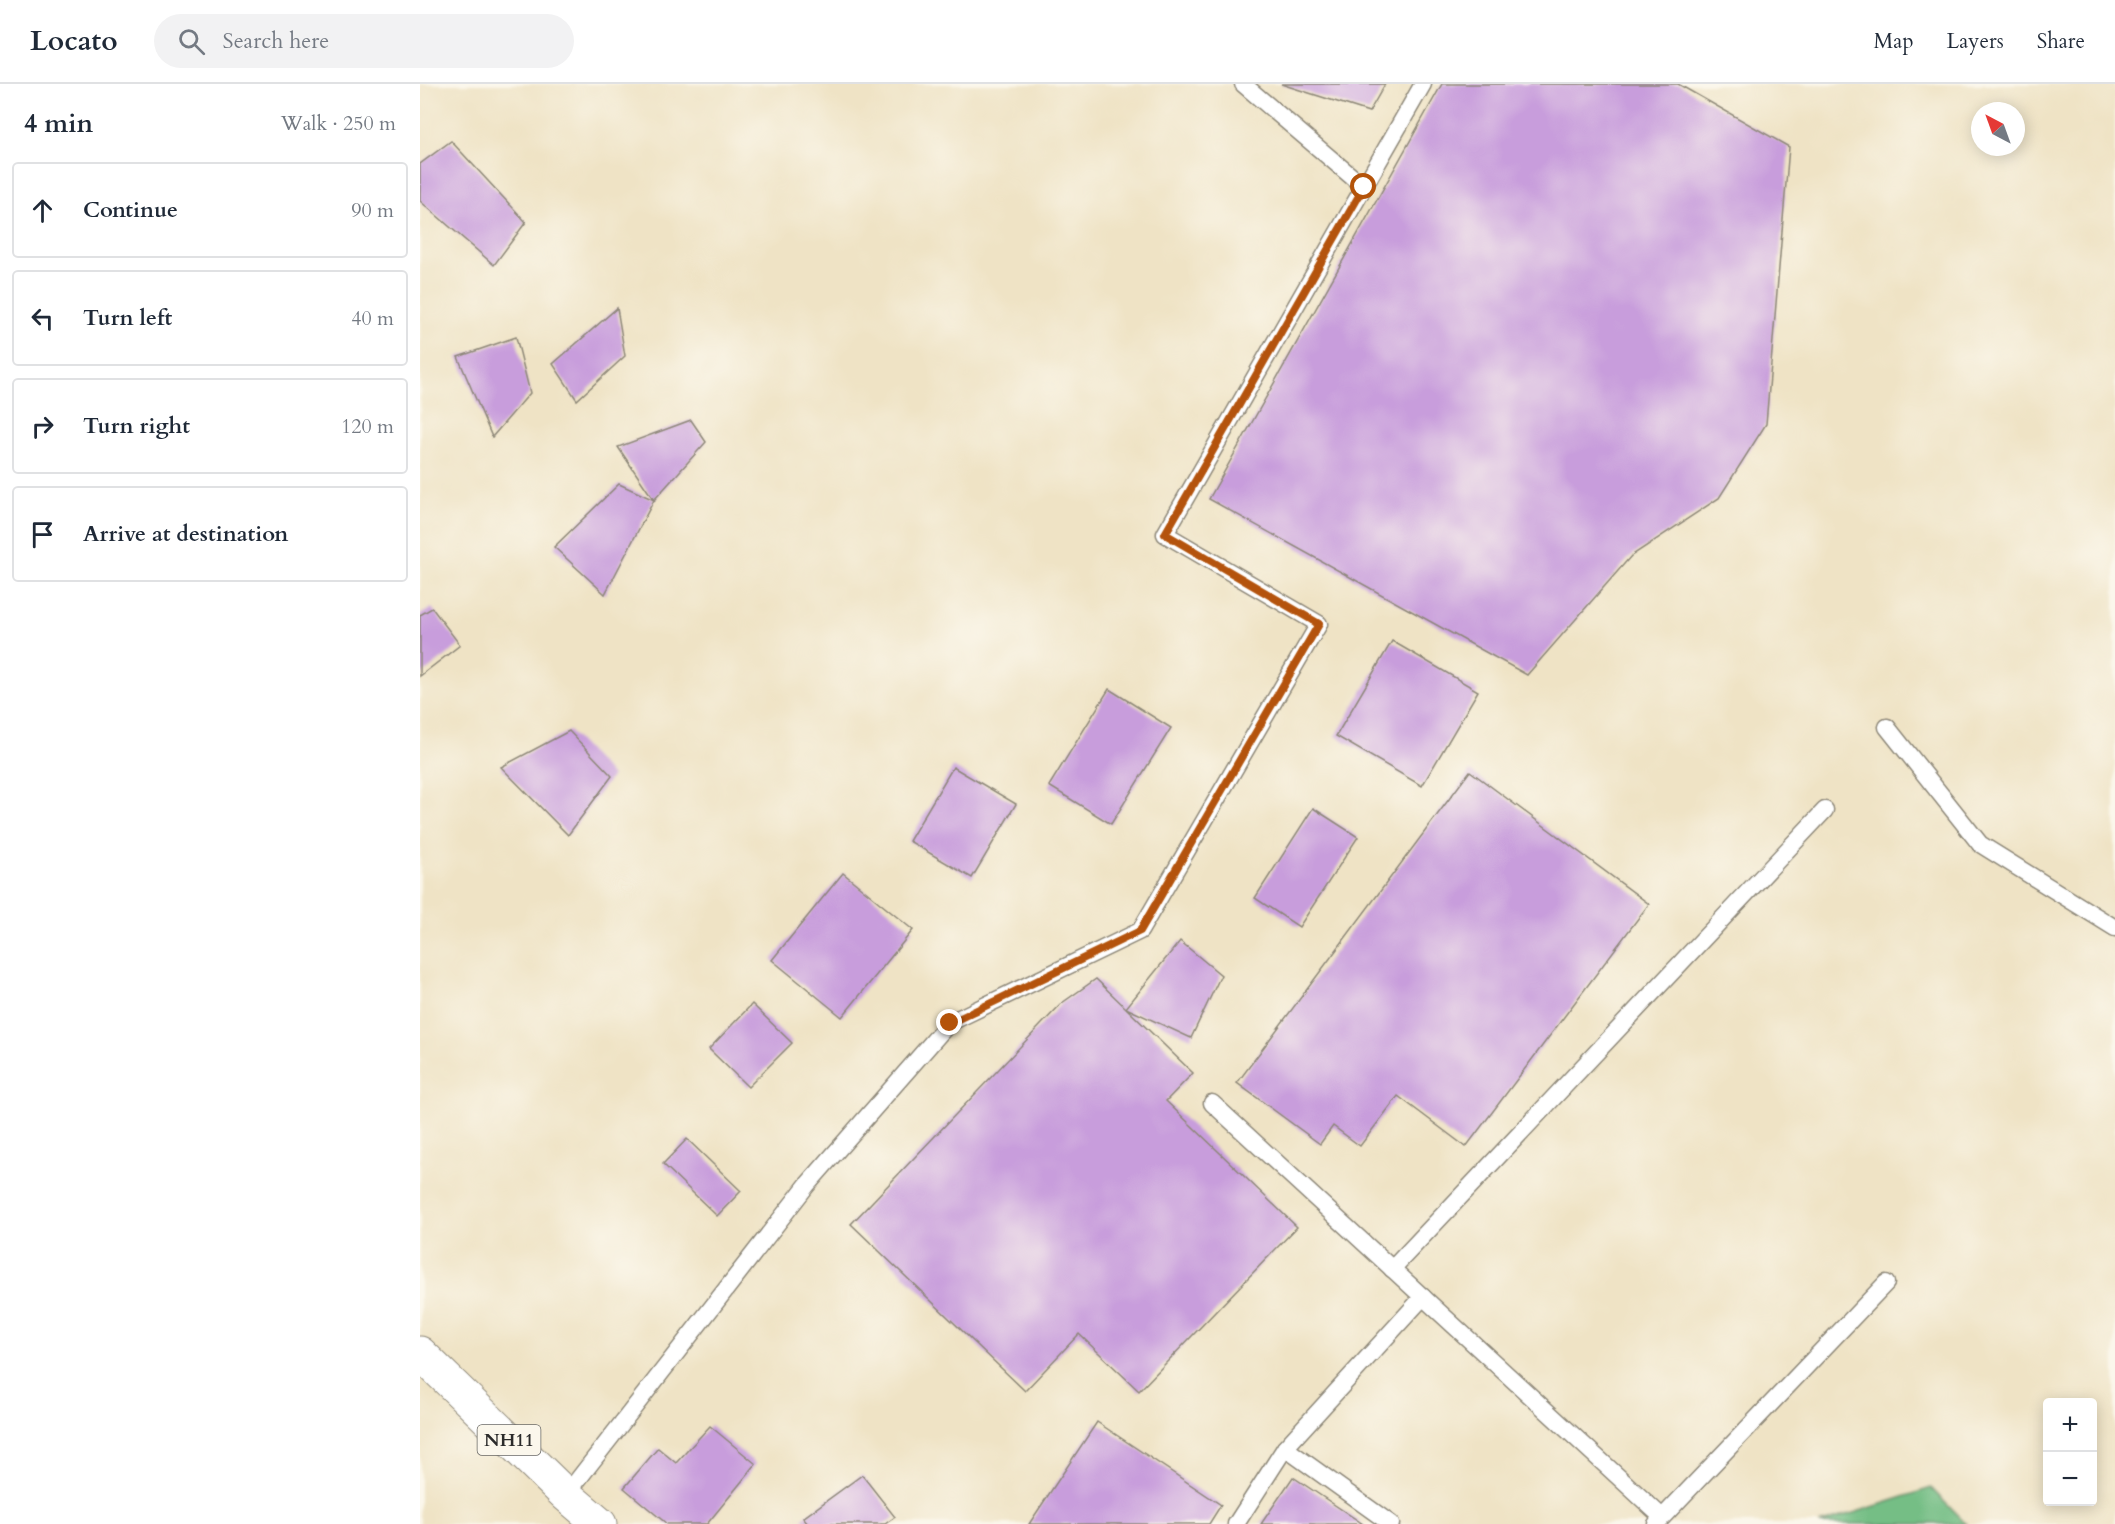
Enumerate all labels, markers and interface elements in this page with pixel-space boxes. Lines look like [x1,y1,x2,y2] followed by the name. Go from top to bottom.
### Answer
[154,14,574,68] search box
[30,22,118,60] text: Locato
[175,25,208,58] icon: search
[223,26,329,56] text: Search here
[1874,27,1914,56] text: Map
[1947,27,2004,56] text: Layers
[2037,27,2085,56] text: Share
[1971,102,2025,156] north arrow
[24,106,93,141] text: 4 min
[281,110,396,137] text: Walk · 250 m
[1350,173,1376,199] route start
[26,194,59,227] icon: ahead
[83,195,178,225] text: Continue
[351,197,394,224] text: 90 m
[26,302,59,335] icon: left
[83,303,172,333] text: Turn left
[351,305,394,332] text: 40 m
[26,410,59,443] icon: right
[83,411,190,441] text: Turn right
[341,413,394,440] text: 120 m
[26,518,59,551] icon: arrive
[83,519,288,549] text: Arrive at destination
[936,1009,962,1035] route end
[2043,1398,2097,1506] map controls
[2043,1398,2097,1452] button: +
[478,1425,541,1455] road number: NH11
[2043,1452,2097,1506] button: −

